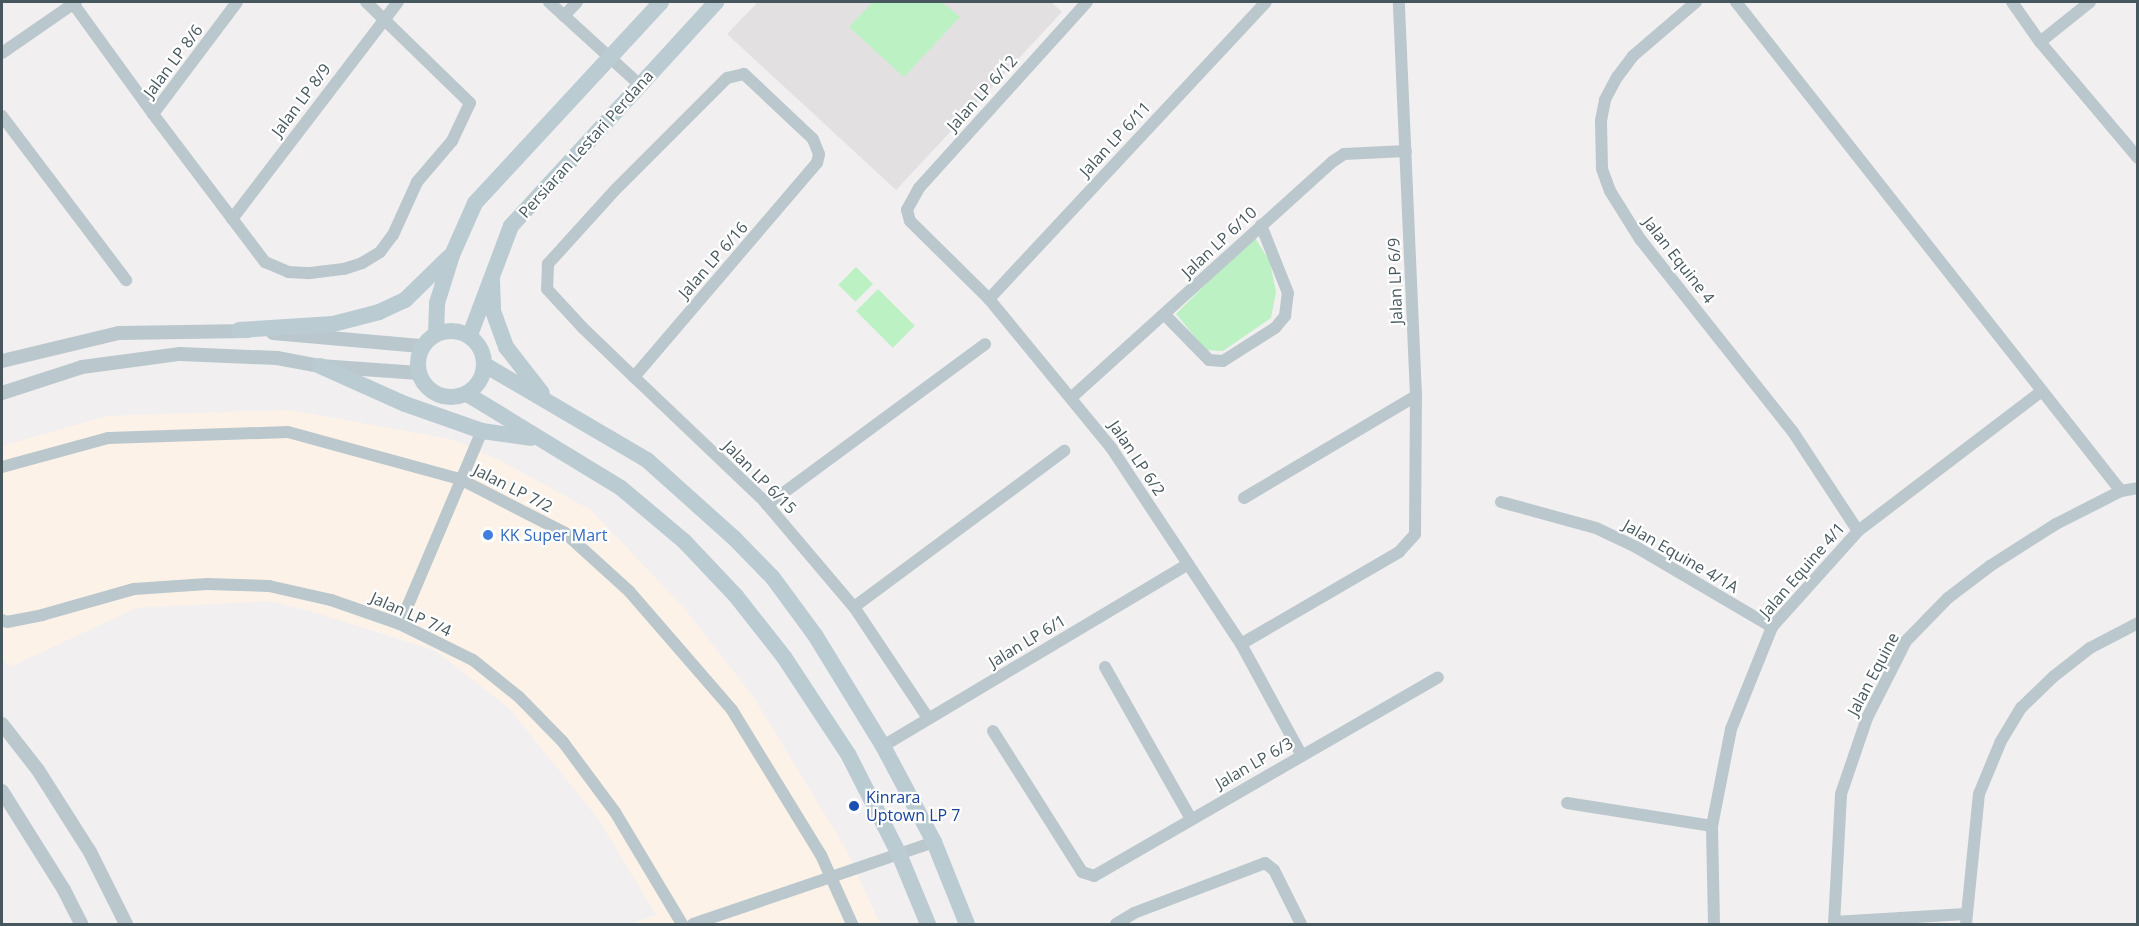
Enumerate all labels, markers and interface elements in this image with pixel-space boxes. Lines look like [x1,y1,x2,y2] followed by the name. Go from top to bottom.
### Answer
[139,21,207,101] street label: Jalan LP 8/6
[943,51,1021,135] street label: Jalan LP 6/12
[267,60,335,140] street label: Jalan LP 8/9
[515,66,657,222] street label: Persiaran Lestari Perdana
[1075,98,1155,180] street label: Jalan LP 6/11
[1178,202,1260,282] street label: Jalan LP 6/10
[1639,213,1719,307] street label: Jalan Equine 4
[674,218,752,302] street label: Jalan LP 6/16
[1384,237,1406,325] street label: Jalan LP 6/9
[1105,417,1169,499] street label: Jalan LP 6/2
[719,436,801,518] street label: Jalan LP 6/15
[470,460,556,516] street label: Jalan LP 7/2
[1620,515,1742,597] street label: Jalan Equine 4/1A
[1755,519,1849,621] street label: Jalan Equine 4/1
[500,525,607,545] place label: KK Super Mart
[481,528,495,542] marker: KK Super Mart
[368,588,454,640] street label: Jalan LP 7/4
[985,611,1069,671] street label: Jalan LP 6/1
[1843,629,1903,719] street label: Jalan Equine
[1212,733,1296,793] street label: Jalan LP 6/3
[866,787,960,825] place label: Kinrara Uptown LP 7
[847,799,861,813] marker: Kinrara Uptown LP 7

